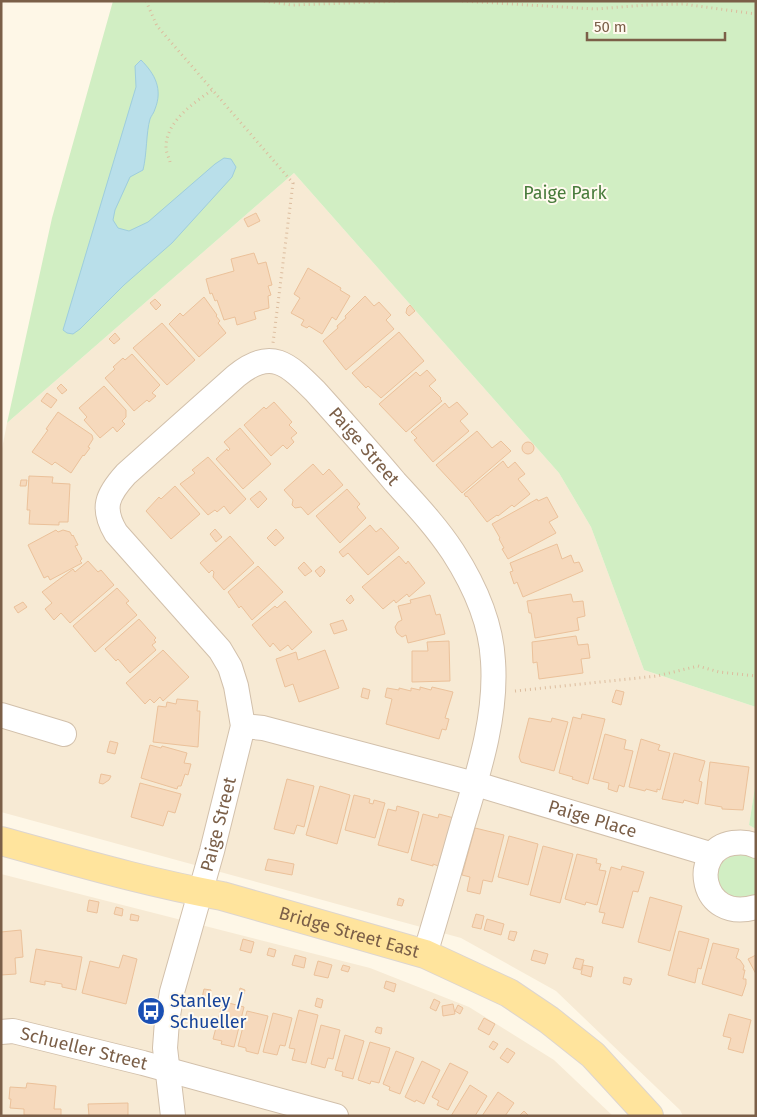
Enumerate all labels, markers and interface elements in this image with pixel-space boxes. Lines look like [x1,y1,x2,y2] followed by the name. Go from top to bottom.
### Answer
[587,10,724,42] scale bar
[594,18,627,36] text: 50 m
[523,182,607,204] park label: Paige Park
[324,403,405,490] street label: Paige Street
[196,774,241,874] street label: Paige Street
[546,795,639,843] street label: Paige Place
[276,902,422,963] street label: Bridge Street East
[170,990,247,1033] place label: Stanley / Schueller
[136,996,166,1026] bus stop icon: Stanley / Schueller
[18,1022,150,1075] street label: Schueller Street

